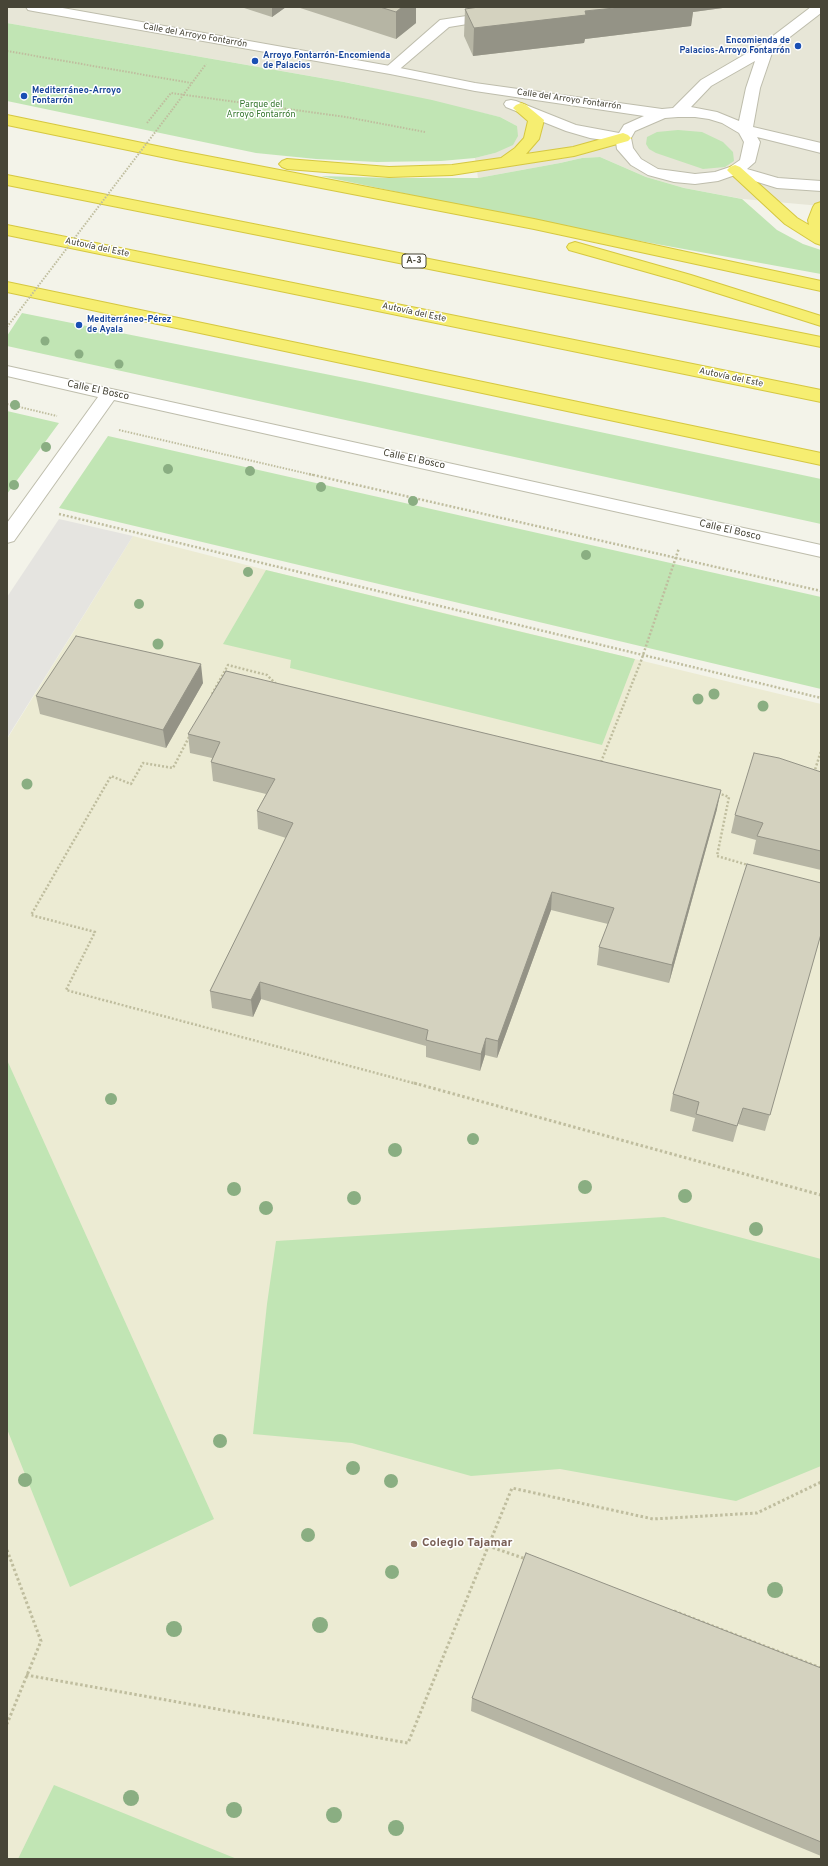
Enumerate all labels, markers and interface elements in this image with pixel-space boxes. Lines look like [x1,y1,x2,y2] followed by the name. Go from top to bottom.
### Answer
[142,22,248,50] street label: Calle del Arroyo Fontarrón
[680,36,790,57] place label: Encomienda de Palacios-Arroyo Fontarrón
[793,41,803,51] marker: Encomienda de Palacios-Arroyo Fontarrón
[263,51,390,72] place label: Arroyo Fontarrón-Encomienda de Palacios
[250,56,260,66] marker: Arroyo Fontarrón-Encomienda de Palacios
[32,86,121,107] place label: Mediterráneo-Arroyo Fontarrón
[516,87,622,113] street label: Calle del Arroyo Fontarrón
[19,91,29,101] marker: Mediterráneo-Arroyo Fontarrón
[227,100,295,121] park label: Parque del Arroyo Fontarrón
[64,236,130,260] street label: Autovía del Este
[402,254,426,268] road number: A-3
[381,301,447,325] street label: Autovía del Este
[87,315,171,336] place label: Mediterráneo-Pérez de Ayala
[74,320,84,330] marker: Mediterráneo-Pérez de Ayala
[698,366,764,390] street label: Autovía del Este
[66,379,130,403] street label: Calle El Bosco
[382,448,446,472] street label: Calle El Bosco
[698,518,762,544] street label: Calle El Bosco
[422,1537,512,1551] place label: Colegio Tajamar
[409,1539,419,1549] marker: Colegio Tajamar

